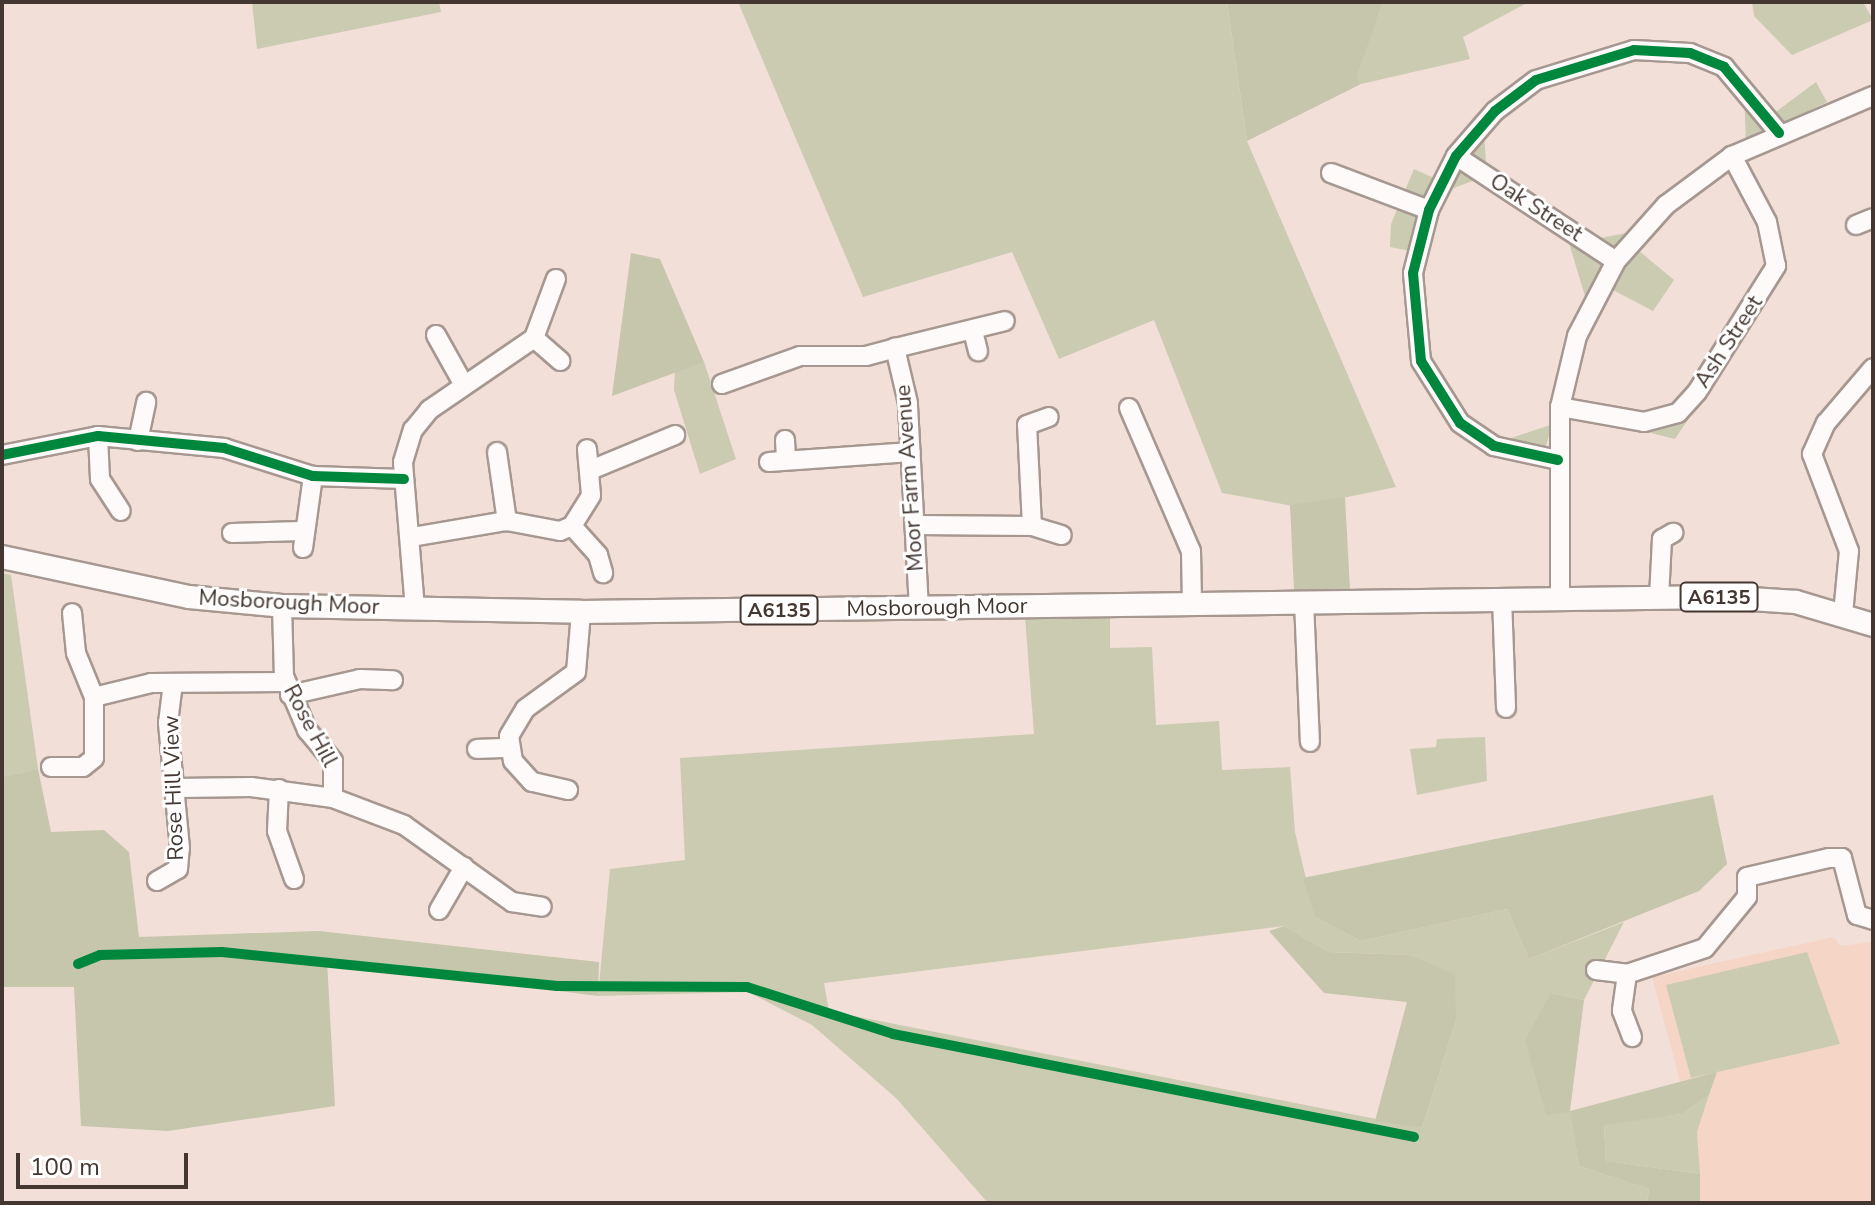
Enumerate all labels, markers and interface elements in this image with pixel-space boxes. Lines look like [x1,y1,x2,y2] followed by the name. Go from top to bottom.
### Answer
[1485,168,1587,248] street label: Oak Street
[1689,291,1769,393] street label: Ash Street
[890,384,930,572] street label: Moor Farm Avenue
[1679,581,1759,613] road number: A6135
[198,585,380,621] street label: Mosborough Moor
[846,593,1028,623] street label: Mosborough Moor
[739,594,819,626] road number: A6135
[277,680,343,772] street label: Rose Hill
[158,715,190,861] street label: Rose Hill View
[20,1137,192,1187] scale bar
[30,1151,100,1183] text: 100 m

